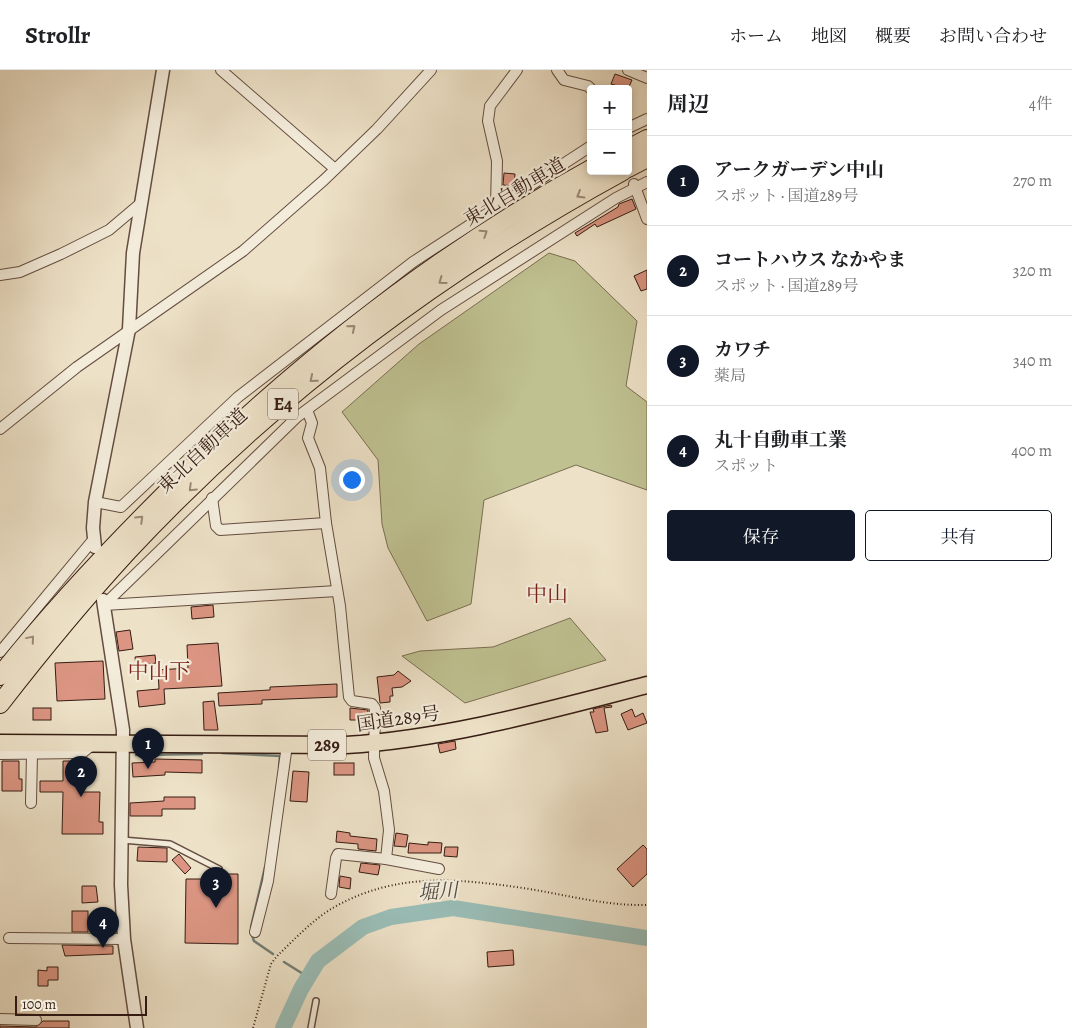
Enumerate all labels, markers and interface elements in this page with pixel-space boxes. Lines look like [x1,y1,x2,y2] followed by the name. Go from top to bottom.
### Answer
[25,19,90,51] text: Strollr
[729,24,783,48] text: ホーム
[811,24,847,48] text: 地図
[875,24,911,48] text: 概要
[939,24,1047,48] text: お問い合わせ
[587,85,632,175] map controls
[587,85,632,130] button: +
[667,90,709,118] text: 周辺
[1029,93,1052,115] text: 4件
[587,130,632,175] button: −
[459,151,570,232] street label: 東北自動車道
[714,157,884,183] text: アークガーデン中山
[680,170,686,192] text: 1
[1013,170,1052,192] text: 270 m
[714,185,858,207] text: スポット · 国道289号
[577,188,586,198] one-way arrow
[478,230,487,240] one-way arrow
[714,247,906,273] text: コートハウス なかやま
[679,260,687,282] text: 2
[1013,260,1052,282] text: 320 m
[439,275,448,284] one-way arrow
[714,275,858,297] text: スポット · 国道289号
[346,324,355,333] one-way arrow
[714,337,771,363] text: カワチ
[680,350,686,372] text: 3
[1013,350,1052,372] text: 340 m
[714,365,746,387] text: 薬局
[310,373,319,382] one-way arrow
[268,388,298,419] road number: E4
[152,402,253,499] street label: 東北自動車道
[714,427,847,453] text: 丸十自動車工業
[679,440,687,462] text: 4
[1011,440,1052,462] text: 400 m
[714,455,778,477] text: スポット
[339,467,365,493] your location
[189,482,198,491] one-way arrow
[667,510,855,561] button: 保存
[865,510,1052,561] button: 共有
[135,515,144,524] one-way arrow
[526,580,568,608] district label: 中山
[25,635,34,644] one-way arrow
[128,657,191,685] district label: 中山下
[355,700,441,738] street label: 国道289号
[132,728,164,769] pin: 1
[308,730,346,760] road number: 289
[65,756,97,797] pin: 2
[200,867,232,908] pin: 3
[417,876,461,906] water label: 堀川
[87,907,119,948] pin: 4
[15,993,148,1016] scale bar
[22,995,56,1014] text: 100 m

